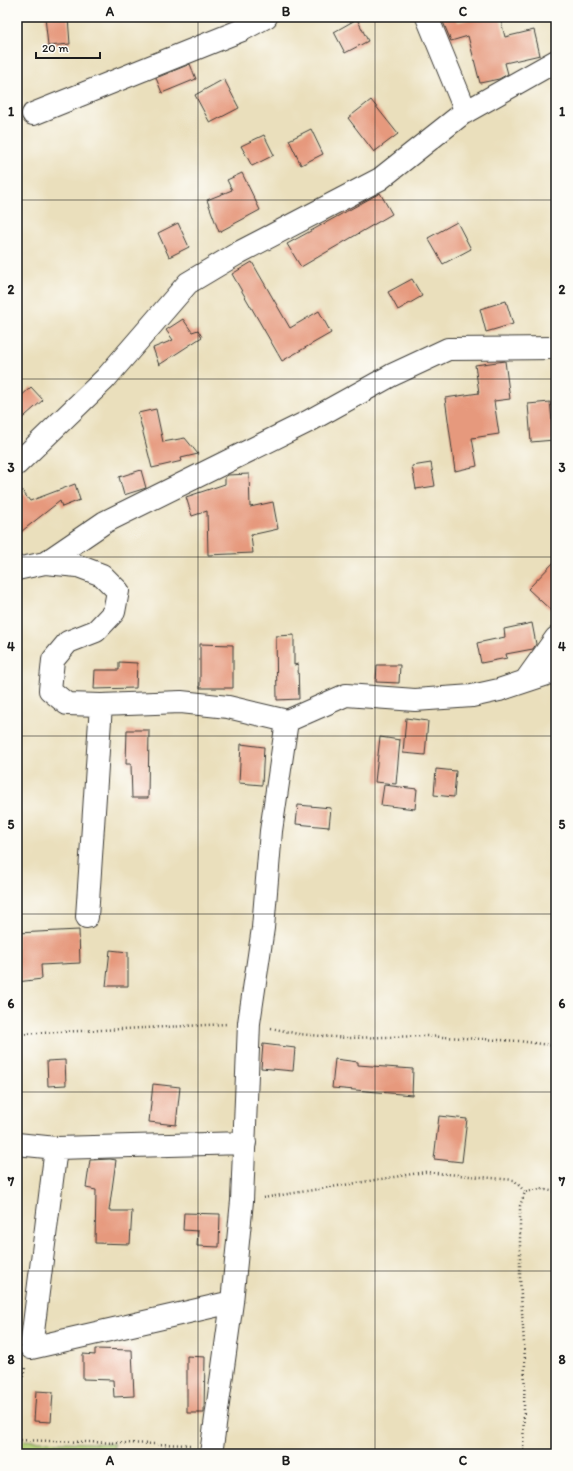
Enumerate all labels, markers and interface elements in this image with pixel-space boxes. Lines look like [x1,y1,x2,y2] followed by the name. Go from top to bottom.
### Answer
[105,4,115,19] text: A
[282,4,291,19] text: B
[459,4,468,19] text: C
[36,34,100,60] scale bar
[42,41,69,55] text: 20 m
[8,104,14,119] text: 1
[559,104,565,119] text: 1
[8,282,15,297] text: 2
[559,282,566,297] text: 2
[7,460,15,475] text: 3
[558,460,566,475] text: 3
[7,639,15,654] text: 4
[558,639,566,654] text: 4
[8,817,15,832] text: 5
[559,817,566,832] text: 5
[8,996,15,1011] text: 6
[559,996,566,1011] text: 6
[7,1174,15,1189] text: 7
[558,1174,566,1189] text: 7
[7,1352,15,1367] text: 8
[558,1352,566,1367] text: 8
[105,1453,115,1468] text: A
[282,1453,291,1468] text: B
[459,1453,468,1468] text: C

